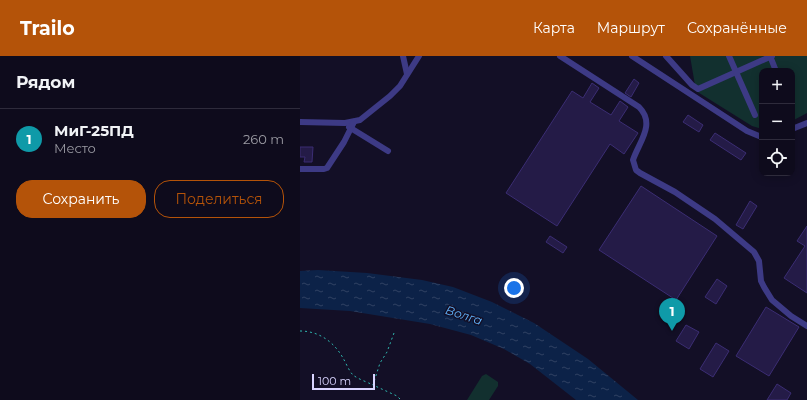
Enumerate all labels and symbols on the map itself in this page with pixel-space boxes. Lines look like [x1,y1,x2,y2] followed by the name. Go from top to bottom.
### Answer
[504,278,524,298] your location
[659,298,685,331] pin: 1
[444,302,484,328] water label: Волга
[312,372,375,391] scale bar

